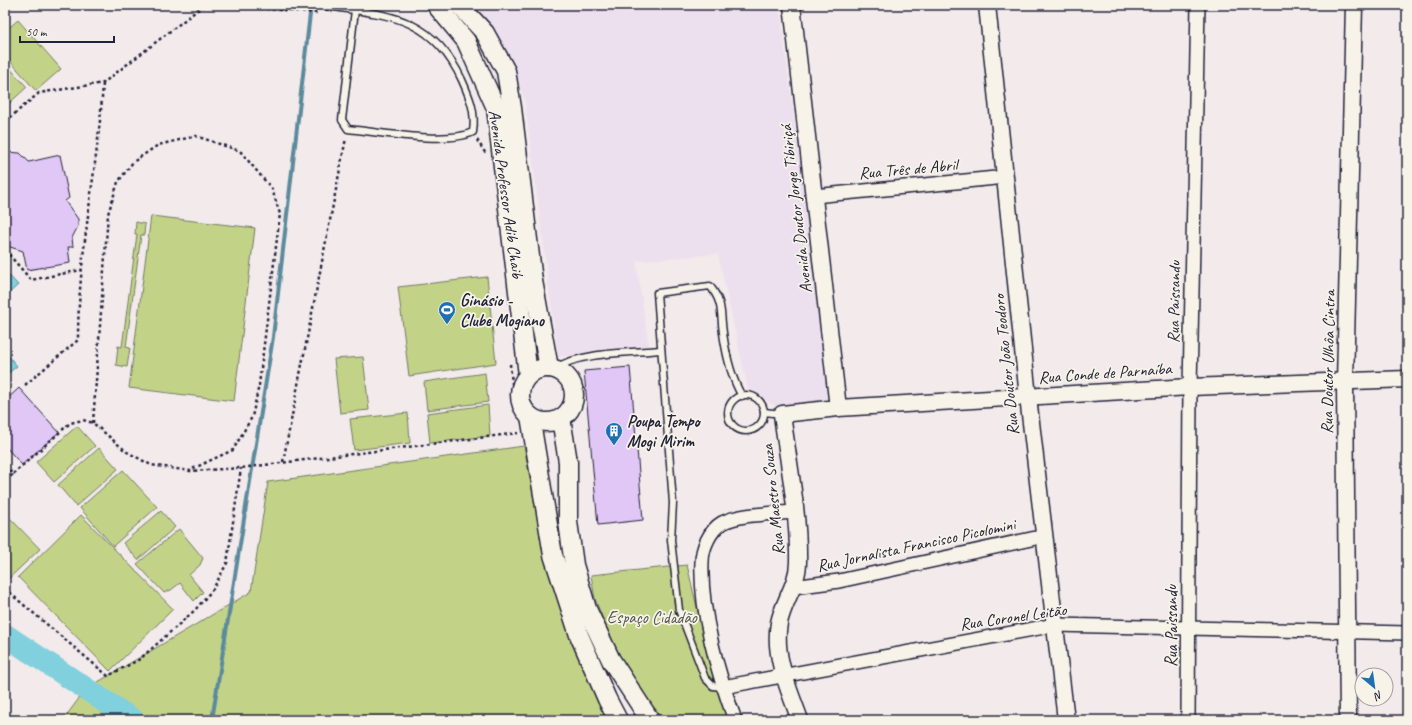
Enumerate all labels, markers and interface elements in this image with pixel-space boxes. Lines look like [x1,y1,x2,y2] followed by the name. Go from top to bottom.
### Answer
[20,18,114,44] scale bar
[26,24,48,40] text: 50 m
[484,109,528,281] street label: Avenida Professor Adib Chaib
[775,122,817,294] street label: Avenida Doutor Jorge Tibiriçá
[858,154,961,184] street label: Rua Três de Abril
[1163,259,1185,343] street label: Rua Paissandu
[1316,288,1340,434] street label: Rua Doutor Ulhôa Cintra
[460,290,546,331] place label: Ginásio - Clube Mogiano
[988,291,1024,437] street label: Rua Doutor João Teodoro
[437,300,457,325] sports icon: Ginásio - Clube Mogiano
[1038,358,1174,388] street label: Rua Conde de Parnaíba
[627,411,701,452] place label: Poupa Tempo Mogi Mirim
[604,421,624,446] building icon: Poupa Tempo Mogi Mirim
[757,442,789,557] street label: Rua Maestro Souza
[815,513,1019,576] street label: Rua Jornalista Francisco Picolomini
[1161,583,1182,667] street label: Rua Paissandu
[958,599,1069,635] street label: Rua Coronel Leitão
[607,607,698,628] park label: Espaço Cidadão
[1354,667,1394,707] north arrow
[1371,688,1385,705] text: N

